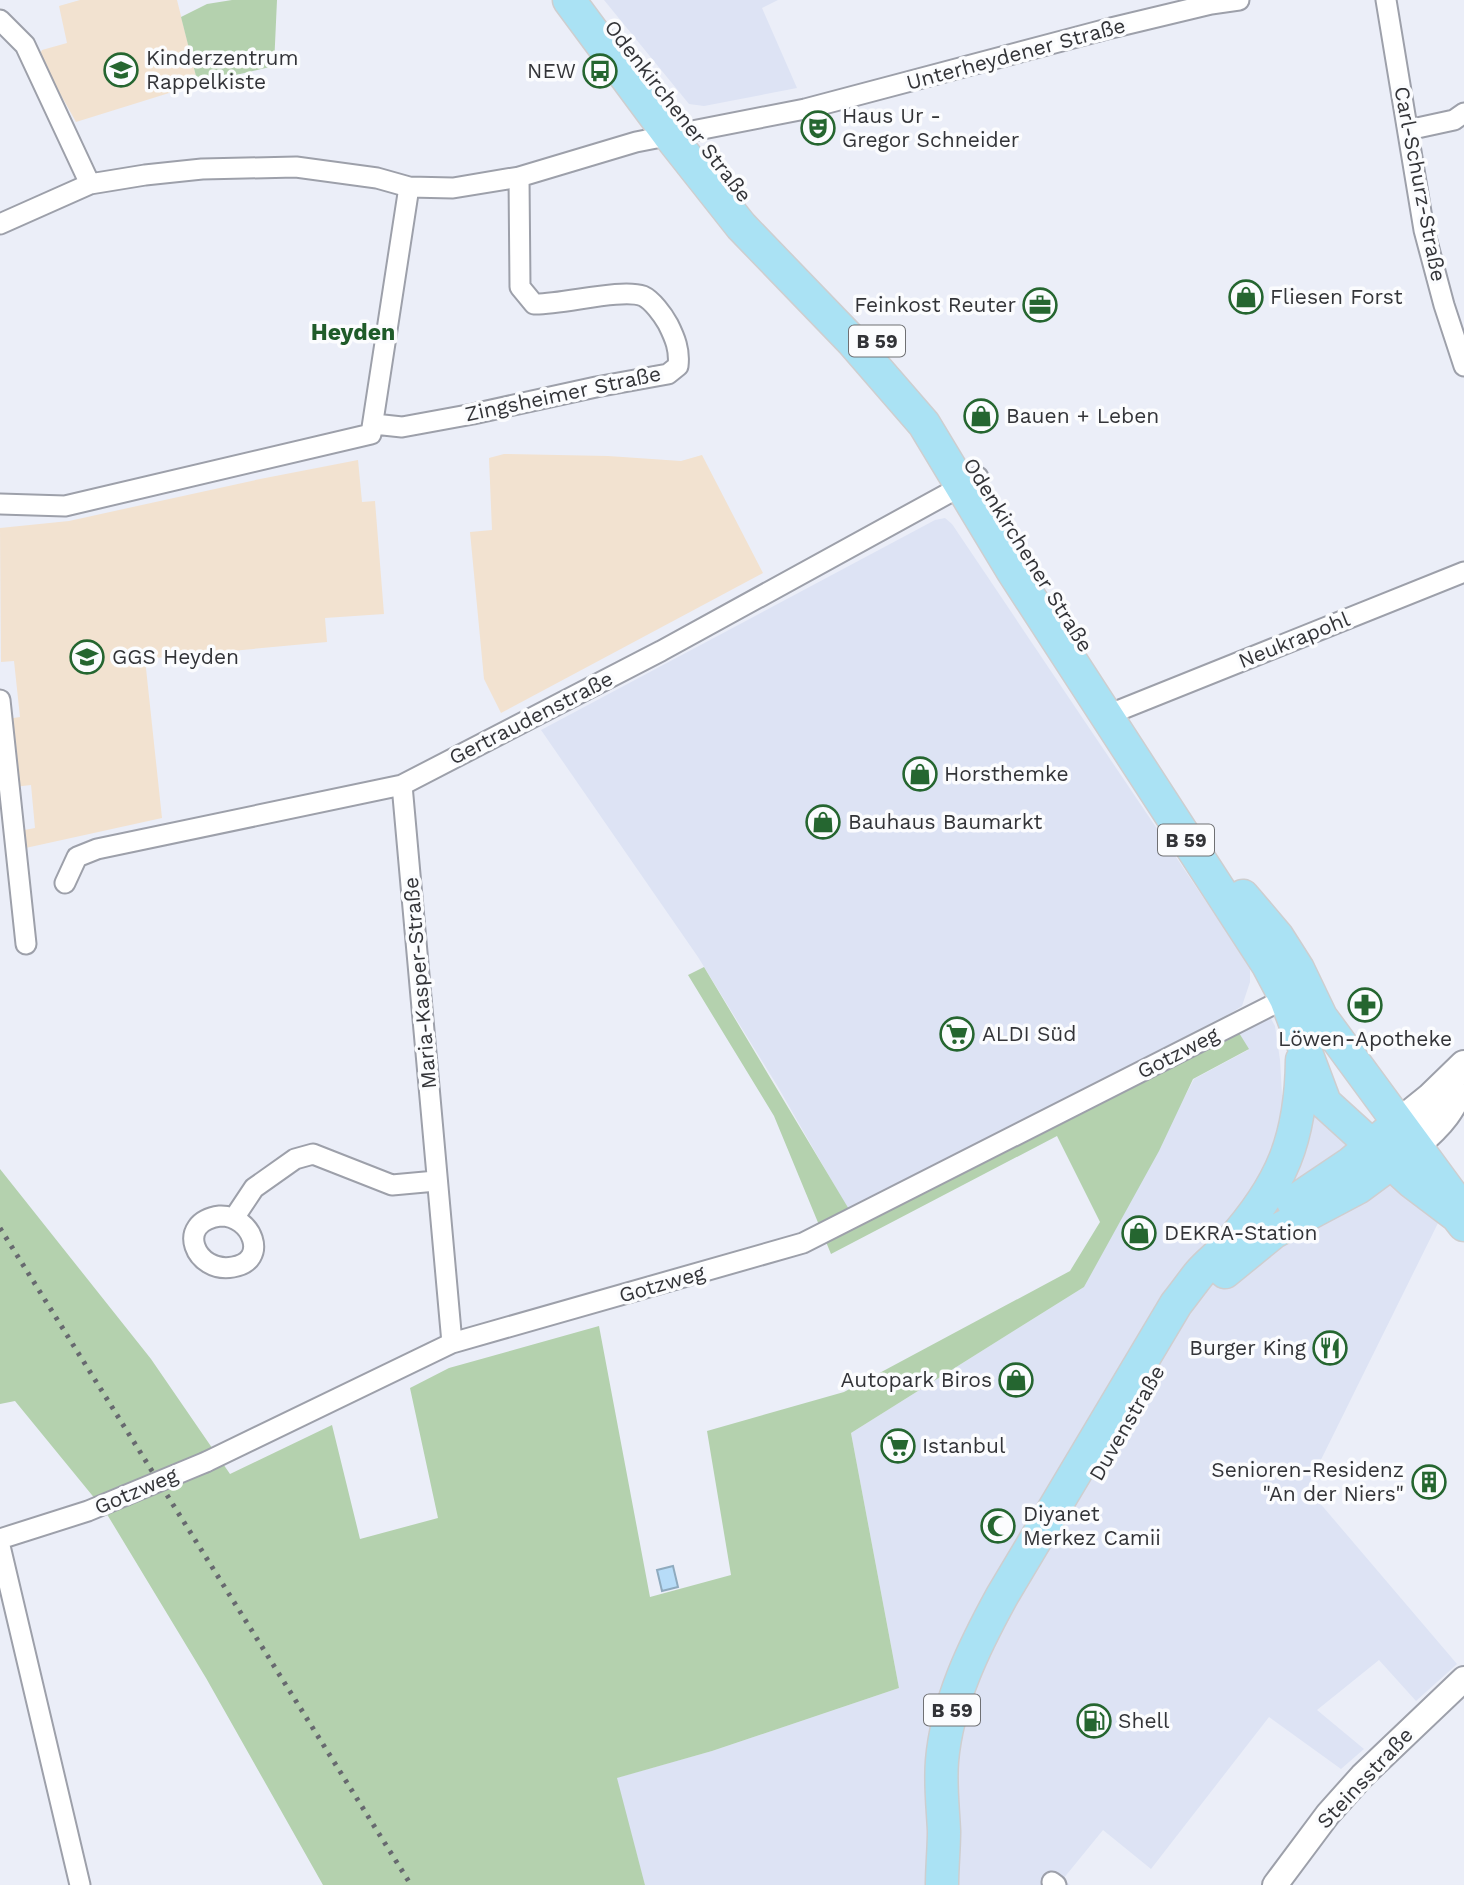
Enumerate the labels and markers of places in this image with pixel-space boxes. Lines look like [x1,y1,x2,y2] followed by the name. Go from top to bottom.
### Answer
[146,45,299,94] place label: Kinderzentrum Rappelkiste
[102,51,140,89] school or university icon: Kinderzentrum Rappelkiste
[581,52,619,90] bus stop icon: NEW
[527,58,576,83] place label: NEW
[842,103,1020,152] place label: Haus Ur - Gregor Schneider
[799,109,837,147] theatre icon: Haus Ur - Gregor Schneider
[1227,278,1265,316] shop icon: Fliesen Forst
[1270,284,1403,309] place label: Fliesen Forst
[1021,286,1059,324] office icon: Feinkost Reuter
[854,292,1016,317] place label: Feinkost Reuter
[962,397,1000,435] shop icon: Bauen + Leben
[1006,403,1159,428] place label: Bauen + Leben
[68,638,106,676] school or university icon: GGS Heyden
[112,644,239,669] place label: GGS Heyden
[901,755,939,793] shop icon: Horsthemke
[944,761,1069,786] place label: Horsthemke
[804,803,842,841] shop icon: Bauhaus Baumarkt
[848,809,1043,834] place label: Bauhaus Baumarkt
[1346,986,1384,1024] pharmacy icon: Löwen-Apotheke
[938,1015,976,1053] supermarket icon: ALDI Süd
[982,1021,1076,1046] place label: ALDI Süd
[1278,1026,1452,1051] place label: Löwen-Apotheke
[1120,1214,1158,1252] shop icon: DEKRA-Station
[1164,1220,1318,1245] place label: DEKRA-Station
[1311,1329,1349,1367] restaurant icon: Burger King
[1189,1335,1307,1360] place label: Burger King
[997,1361,1035,1399] shop icon: Autopark Biros
[841,1367,992,1392] place label: Autopark Biros
[879,1427,917,1465] supermarket icon: Istanbul
[922,1433,1006,1458] place label: Istanbul
[1211,1457,1404,1506] place label: Senioren-Residenz "An der Niers"
[1410,1463,1448,1501] building icon: Senioren-Residenz "An der Niers"
[1023,1501,1161,1550] place label: Diyanet Merkez Camii
[979,1507,1017,1545] mosque icon: Diyanet Merkez Camii
[1075,1702,1113,1740] fuel station icon: Shell
[1118,1708,1170,1733] place label: Shell

